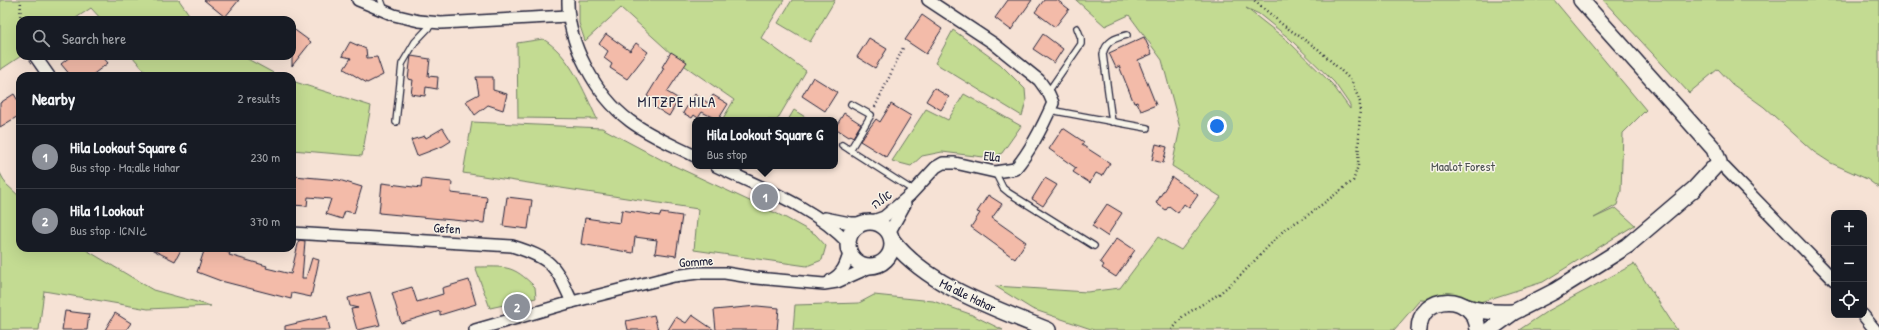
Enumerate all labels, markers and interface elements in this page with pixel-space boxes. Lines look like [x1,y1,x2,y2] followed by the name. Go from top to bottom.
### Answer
[16,16,296,60] search box
[30,27,52,49] icon: search
[62,28,126,49] text: Search here
[32,87,75,110] text: Nearby
[238,89,280,107] text: 2 results
[638,91,716,112] district label: MITZPE HILA
[1207,116,1227,136] your location
[692,117,838,169] popup
[707,124,823,145] text: Hila Lookout Square G
[70,137,186,158] text: Hila Lookout Square G
[707,145,747,163] text: Bus stop
[983,146,1001,166] street label: Ella
[43,148,47,166] text: 1
[250,148,280,166] text: 230 m
[1431,157,1495,175] park label: Maalot Forest
[70,158,180,176] text: Bus stop · Ma;alle Hahar
[752,182,778,212] pin: 1
[867,185,895,213] street label: אלה
[70,200,144,221] text: Hila 1 Lookout
[1831,210,1867,318] map controls
[1831,210,1867,246] button: +
[42,212,48,230] text: 2
[250,212,280,230] text: 370 m
[433,218,461,238] street label: Gefen
[70,221,147,239] text: Bus stop · גומא
[1831,246,1867,282] button: −
[678,251,714,271] street label: Gomme
[937,274,999,316] street label: Ma'alle Hahar
[1831,282,1867,318] button: locate
[504,292,530,322] pin: 2

